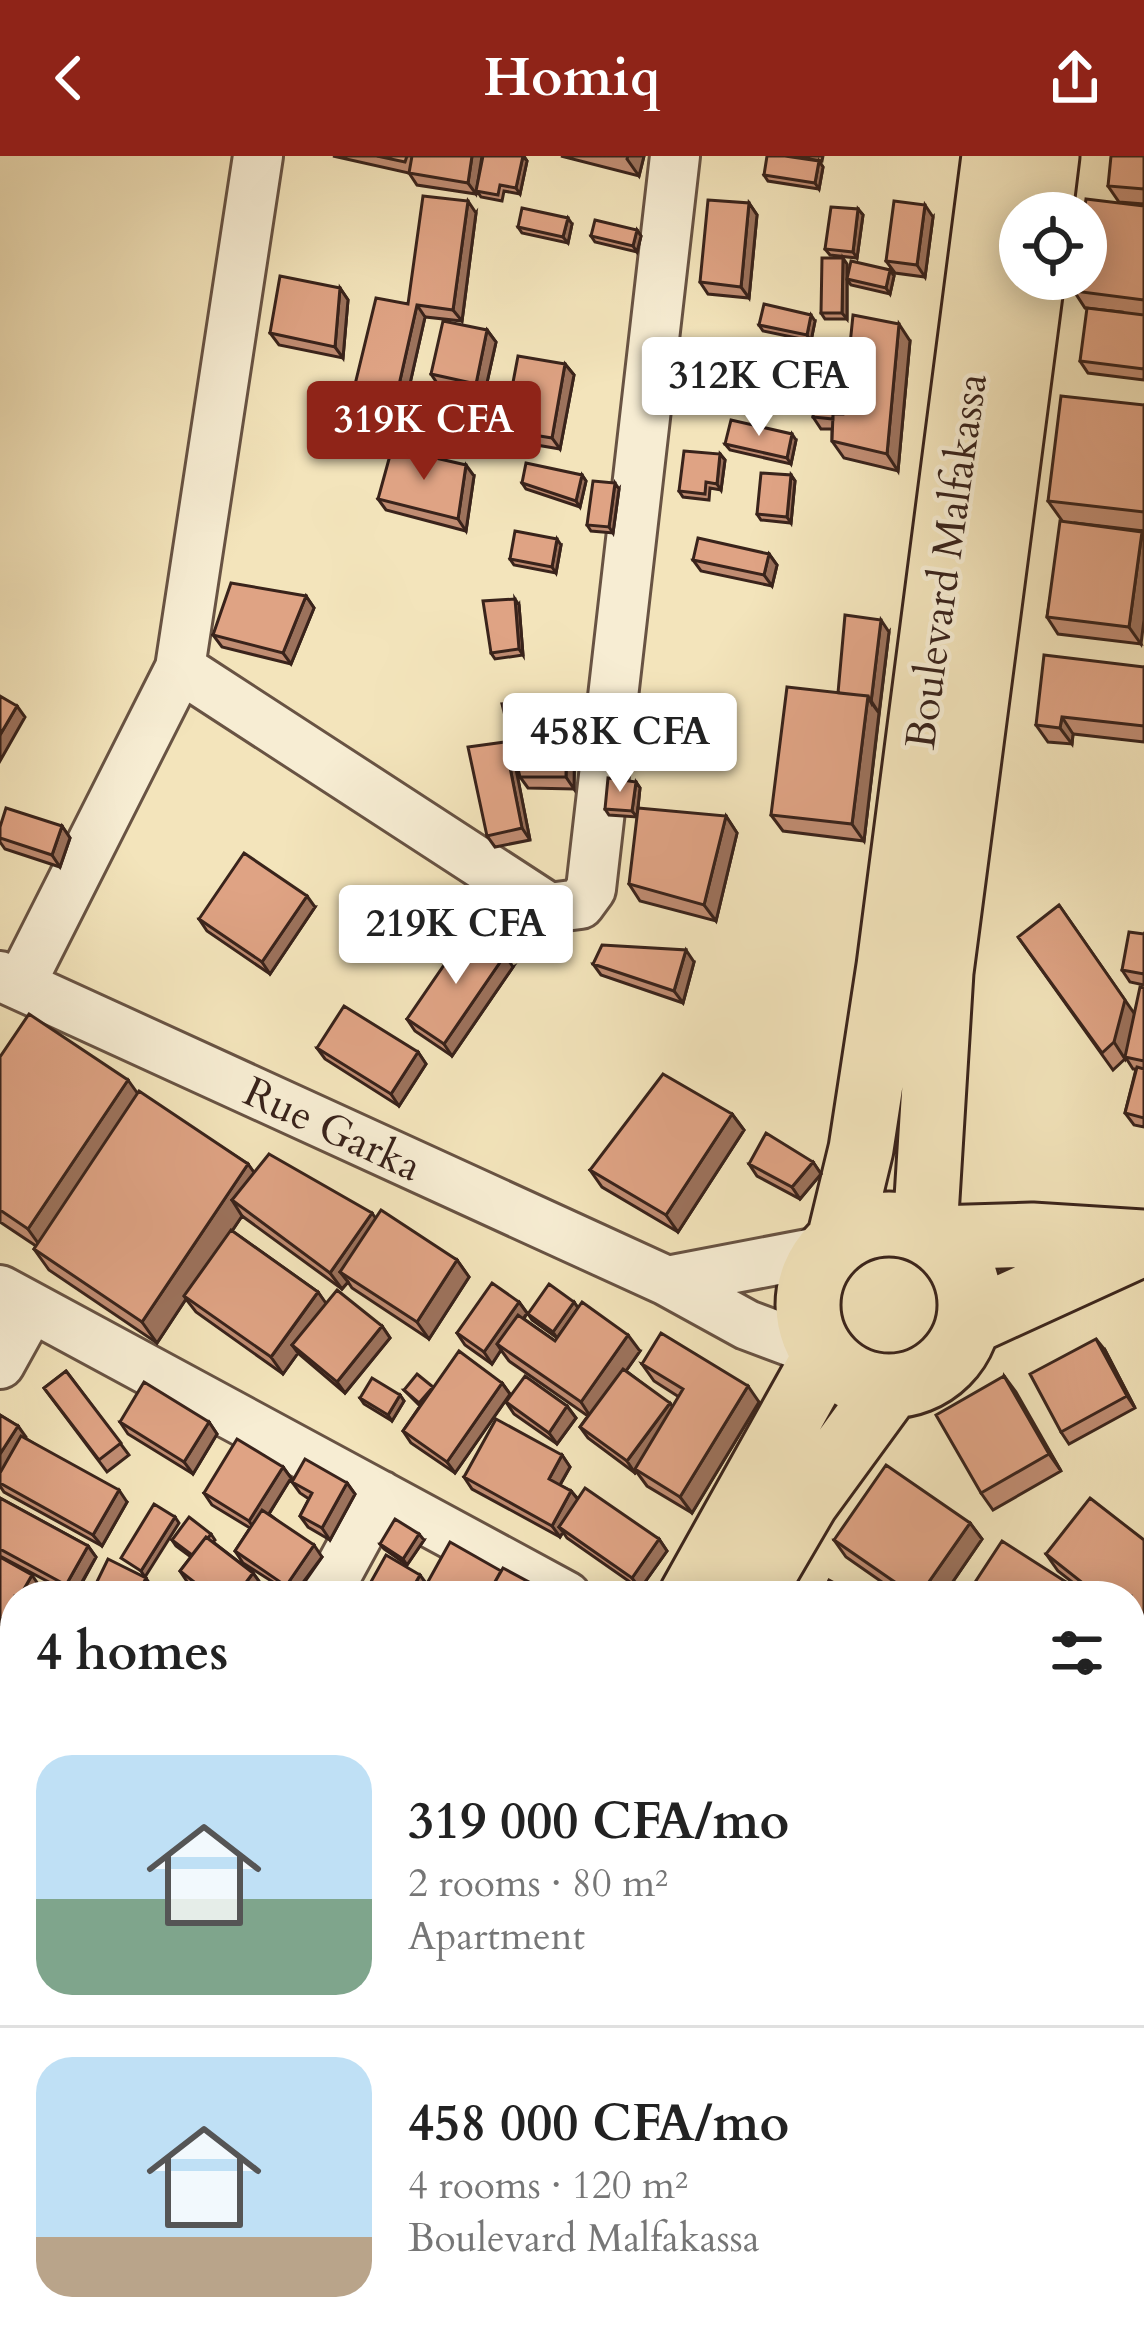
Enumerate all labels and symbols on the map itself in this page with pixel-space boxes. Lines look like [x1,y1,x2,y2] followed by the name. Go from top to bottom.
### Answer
[635,337,883,439] pin: 312K CFA
[892,370,1001,753] street label: Boulevard Malfakassa
[300,381,548,483] pin: 319K CFA
[496,693,744,795] pin: 458K CFA
[332,885,580,987] pin: 219K CFA
[234,1063,430,1195] street label: Rue Garka

